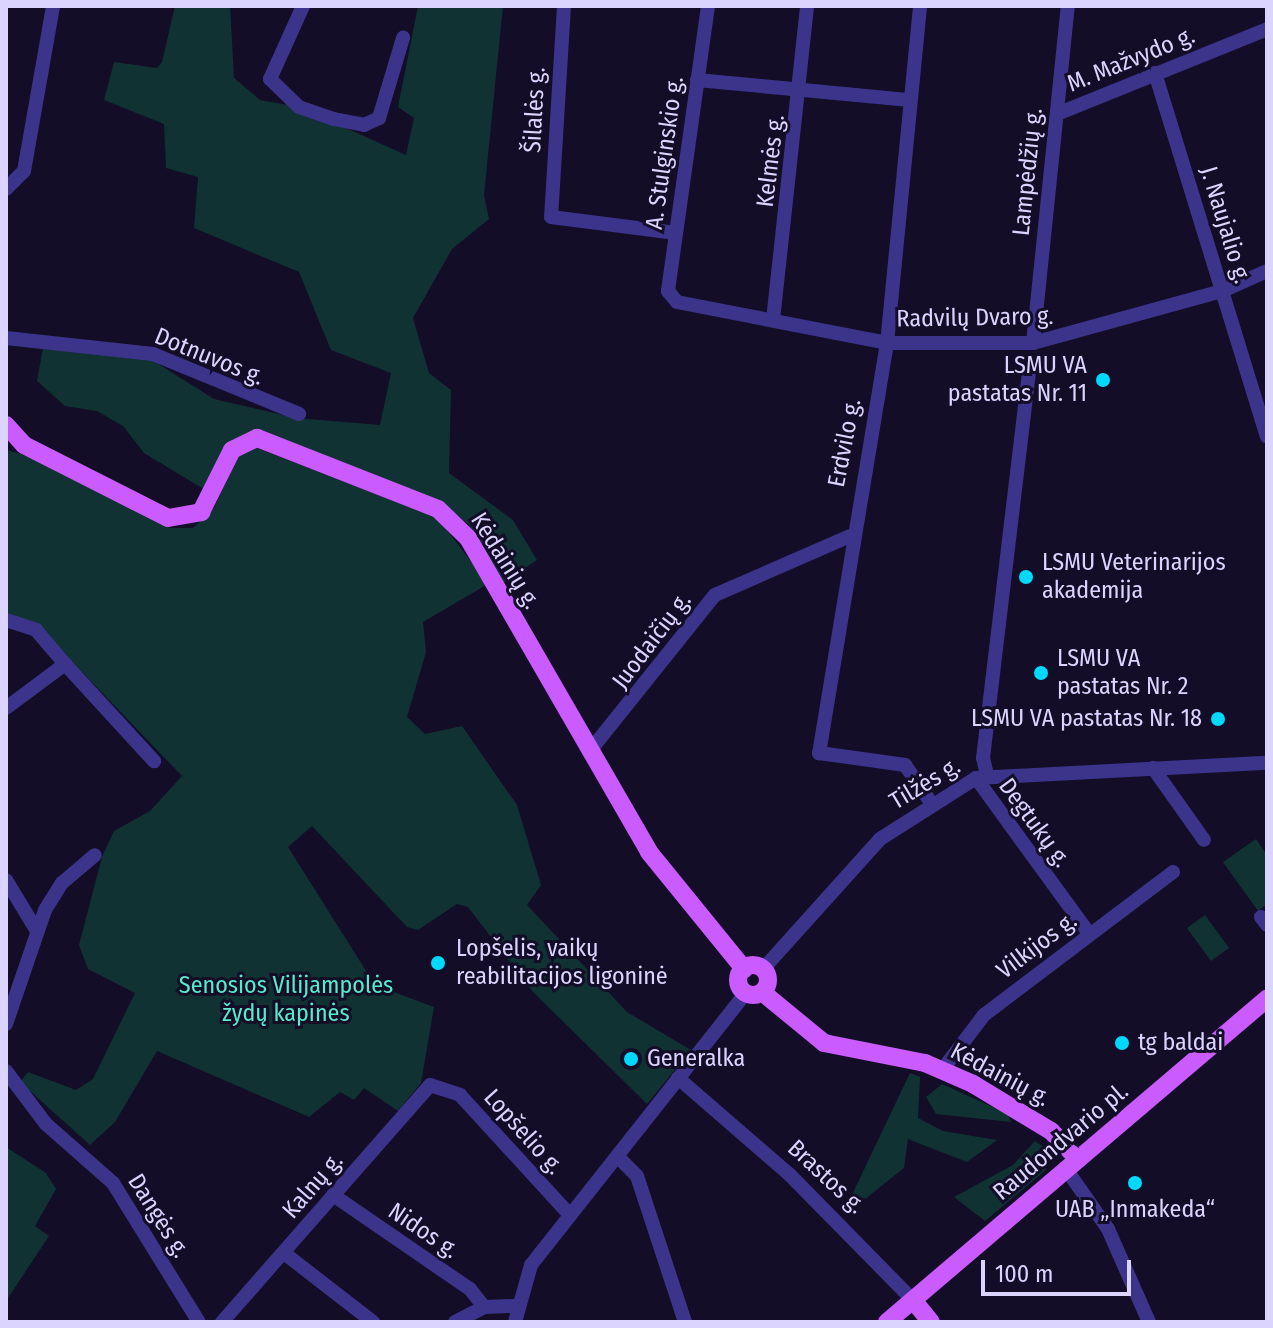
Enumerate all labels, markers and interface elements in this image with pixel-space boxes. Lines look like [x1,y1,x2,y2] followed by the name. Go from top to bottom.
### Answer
[1063,21,1199,99] street label: M. Mažvydo g.
[518,66,552,154] street label: Šilalės g.
[640,75,690,231] street label: A. Stulginskio g.
[1007,107,1049,237] street label: Lampėdžių g.
[751,113,791,209] street label: Kelmės g.
[1194,163,1256,287] street label: J. Naujalio g.
[896,302,1054,334] street label: Radvilų Dvaro g.
[150,322,268,392] street label: Dotnuvos g.
[948,352,1087,408] place label: LSMU VA pastatas Nr. 11
[1094,371,1112,389] marker: LSMU VA pastatas Nr. 11
[822,396,868,490] street label: Erdvilo g.
[464,508,546,614] street label: Kėdainių g.
[1042,549,1226,605] place label: LSMU Veterinarijos akademija
[1017,568,1035,586] marker: LSMU Veterinarijos akademija
[606,587,698,695] street label: Juodaičių g.
[1057,645,1188,701] place label: LSMU VA pastatas Nr. 2
[1032,664,1050,682] marker: LSMU VA pastatas Nr. 2
[971,705,1202,733] place label: LSMU VA pastatas Nr. 18
[1209,710,1227,728] marker: LSMU VA pastatas Nr. 18
[885,752,965,816] street label: Tilžės g.
[992,773,1076,873] street label: Degtukų g.
[991,907,1083,985] street label: Vilkijos g.
[456,935,668,991] place label: Lopšelis, vaikų reabilitacijos ligoninė
[427,952,449,974] marker: Lopšelis, vaikų reabilitacijos ligoninė
[179,972,393,1028] park label: Senosios Vilijampolės žydų kapinės
[1138,1029,1223,1057] place label: tg baldai
[1113,1034,1131,1052] marker: tg baldai
[945,1037,1055,1113] street label: Kėdainių g.
[647,1045,745,1073] place label: Generalka
[622,1050,640,1068] marker: Generalka
[988,1077,1134,1207] street label: Raudondvario pl.
[477,1083,569,1181] street label: Lopšelio g.
[781,1134,871,1220] street label: Brastos g.
[277,1147,349,1225] street label: Kalnų g.
[121,1169,195,1263] street label: Dangės g.
[1126,1174,1144,1192] marker: UAB „Inmakeda“
[1055,1196,1215,1224] place label: UAB „Inmakeda“
[382,1197,464,1265] street label: Nidos g.
[985,1244,1135,1294] scale bar
[995,1260,1053,1288] text: 100 m

